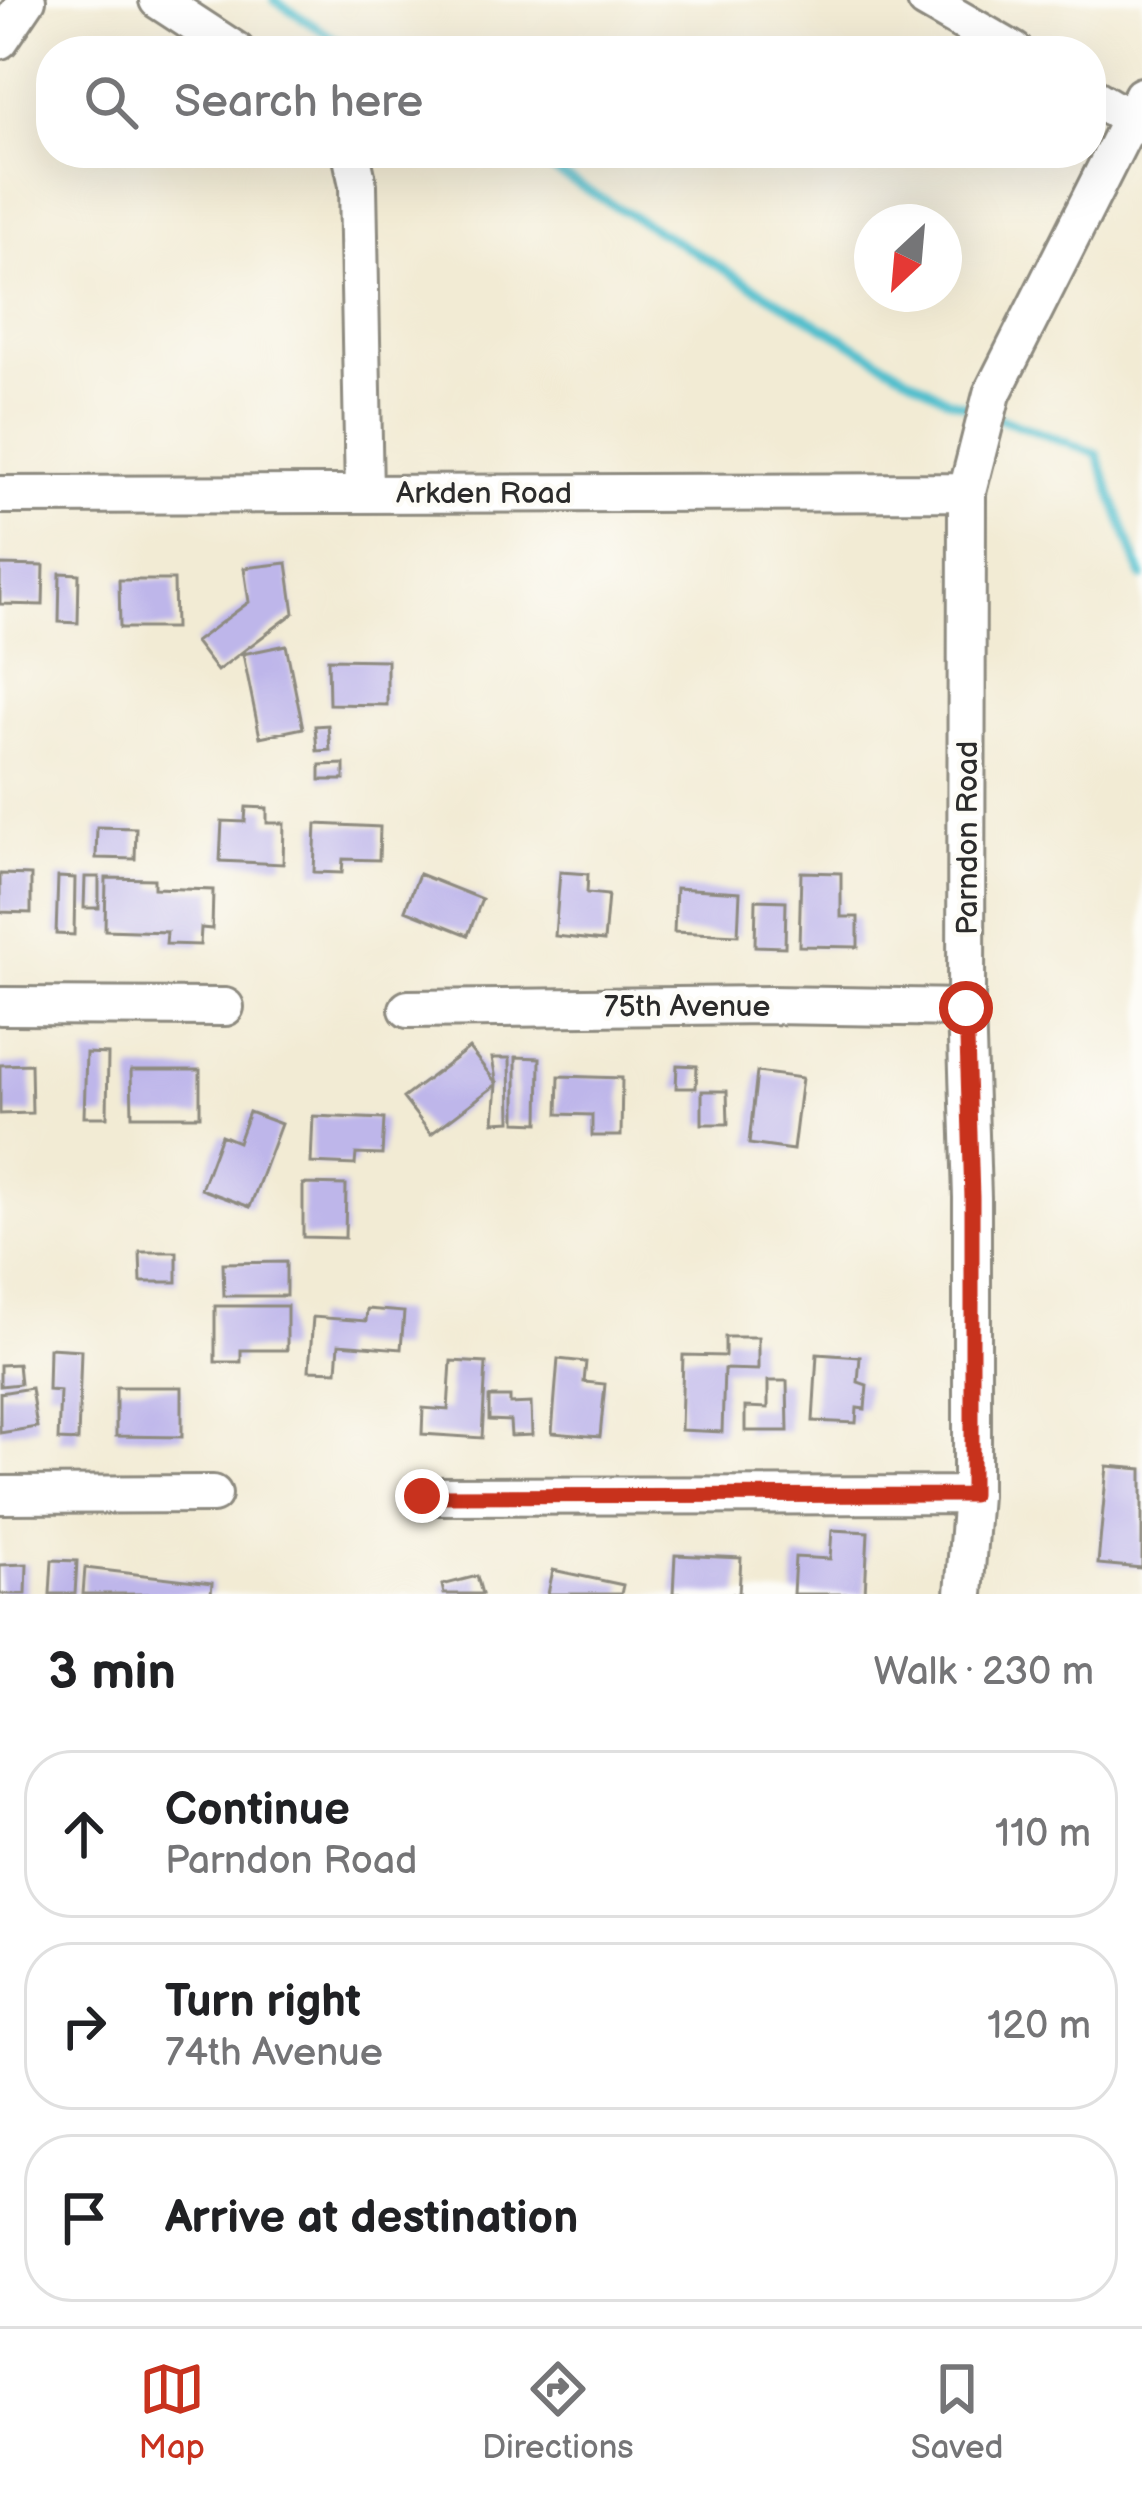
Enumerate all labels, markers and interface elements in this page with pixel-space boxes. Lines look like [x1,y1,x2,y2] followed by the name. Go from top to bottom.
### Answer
[36,36,1106,168] search box
[78,69,144,135] icon: search
[174,75,423,130] text: Search here
[854,204,962,312] north arrow
[396,476,572,512] street label: Arkden Road
[950,741,986,935] street label: Parndon Road
[939,981,993,1035] route start
[604,989,770,1025] street label: 75th Avenue
[395,1469,449,1523] route end
[48,1642,176,1703] text: 3 min
[873,1649,1094,1696] text: Walk · 230 m
[165,1783,350,1838] text: Continue
[51,1801,117,1867] icon: ahead
[995,1811,1091,1858] text: 110 m
[165,1838,417,1885] text: Parndon Road
[165,1975,361,2030] text: Turn right
[51,1993,117,2059] icon: right
[987,2003,1091,2050] text: 120 m
[165,2030,383,2077] text: 74th Avenue
[51,2185,117,2251] icon: arrive
[165,2191,578,2246] text: Arrive at destination
[139,2356,205,2468] tab: Map
[482,2356,634,2468] tab: Directions
[911,2356,1003,2468] tab: Saved

